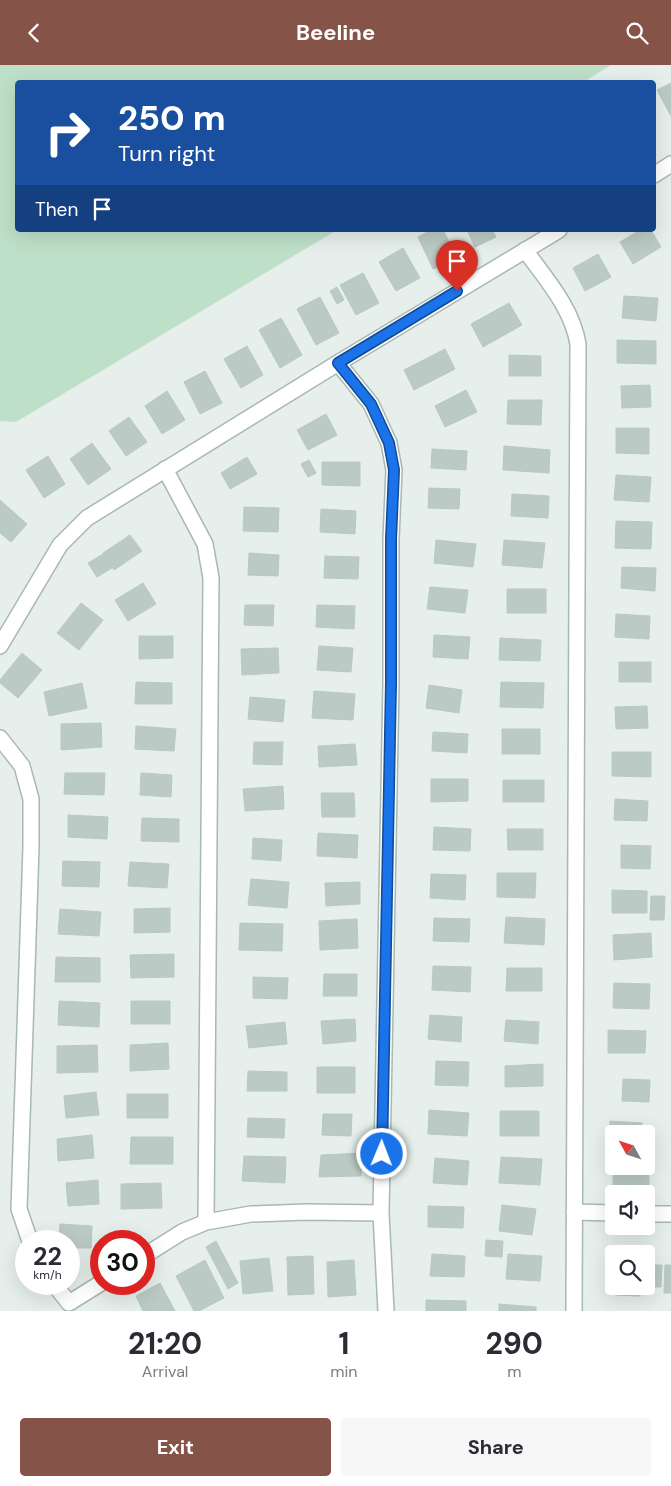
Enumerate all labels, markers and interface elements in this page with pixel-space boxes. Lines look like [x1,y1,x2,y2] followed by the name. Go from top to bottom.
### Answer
[296,18,375,47] text: Beeline
[20,19,48,47] icon: back
[623,19,651,47] icon: search
[118,95,226,141] text: 250 m
[35,100,100,165] icon: right
[118,139,215,168] text: Turn right
[88,195,116,223] icon: arrive
[35,197,78,222] text: Then
[436,240,478,291] pin
[443,247,471,275] icon: arrive
[605,1125,655,1175] north arrow
[605,1125,655,1295] map controls
[355,1127,407,1179] position arrow
[605,1185,655,1235] button: sound
[90,1230,155,1295] speed limit sign: 30
[33,1240,62,1273] text: 22
[605,1245,655,1295] button: search
[33,1267,62,1283] text: km/h
[128,1324,202,1363] text: 21:20
[338,1324,349,1363] text: 1
[486,1324,543,1363] text: 290
[142,1361,188,1382] text: Arrival
[330,1361,358,1382] text: min
[507,1361,521,1382] text: m
[20,1418,331,1476] button: Exit
[341,1418,651,1476] button: Share

